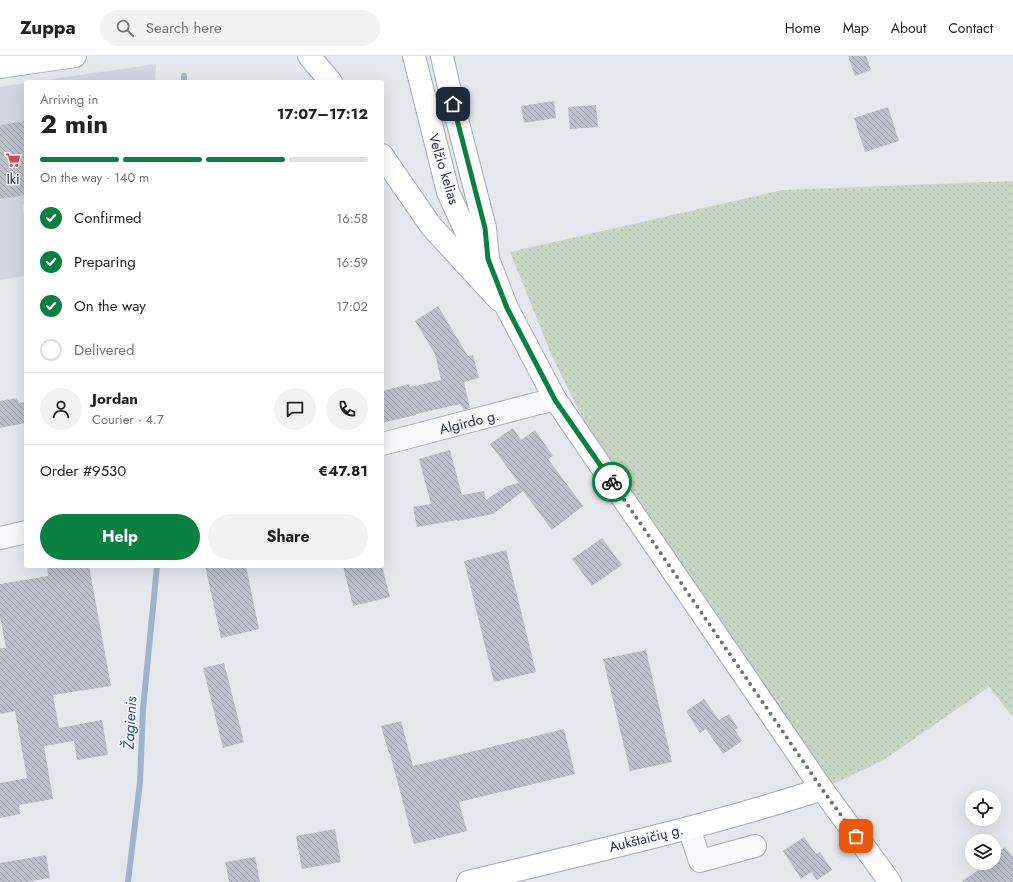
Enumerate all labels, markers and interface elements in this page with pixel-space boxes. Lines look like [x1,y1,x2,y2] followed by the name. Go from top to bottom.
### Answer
[100,10,380,46] search box
[20,14,76,41] text: Zuppa
[114,17,136,39] icon: search
[146,17,222,39] text: Search here
[785,18,821,38] text: Home
[843,18,869,38] text: Map
[891,18,926,38] text: About
[948,18,993,38] text: Contact
[436,87,470,121] pin
[40,90,98,109] text: Arriving in
[442,93,464,115] icon: home
[277,103,368,125] text: 17:07–17:12
[40,105,108,143] text: 2 min
[424,131,464,207] street label: Velžio kelias
[4,151,22,169] supermarket icon: Iki
[40,168,149,187] text: On the way · 140 m
[6,169,20,189] place label: Iki
[40,207,62,229] icon: check
[74,207,142,229] text: Confirmed
[336,209,368,228] text: 16:58
[40,251,62,273] icon: check
[74,251,136,273] text: Preparing
[336,253,368,272] text: 16:59
[40,295,62,317] icon: check
[74,295,146,317] text: On the way
[336,297,368,316] text: 17:02
[74,339,135,361] text: Delivered
[40,388,82,430] button: person
[92,388,138,410] text: Jordan
[274,388,316,430] button: chat
[326,388,368,430] button: phone
[437,405,501,439] street label: Algirdo g.
[92,410,164,429] text: Courier · 4.7
[40,460,126,482] text: Order #9530
[318,460,368,482] text: €47.81
[592,462,632,502] courier
[601,471,623,493] icon: bike
[40,514,200,560] button: Help
[208,514,368,560] button: Share
[118,696,142,751] water label: Žagienis
[965,790,1001,870] map controls
[965,790,1001,826] button: locate
[607,819,685,857] street label: Aukštaičių g.
[839,819,873,853] pin
[845,825,867,847] icon: bag
[965,834,1001,870] button: layers

